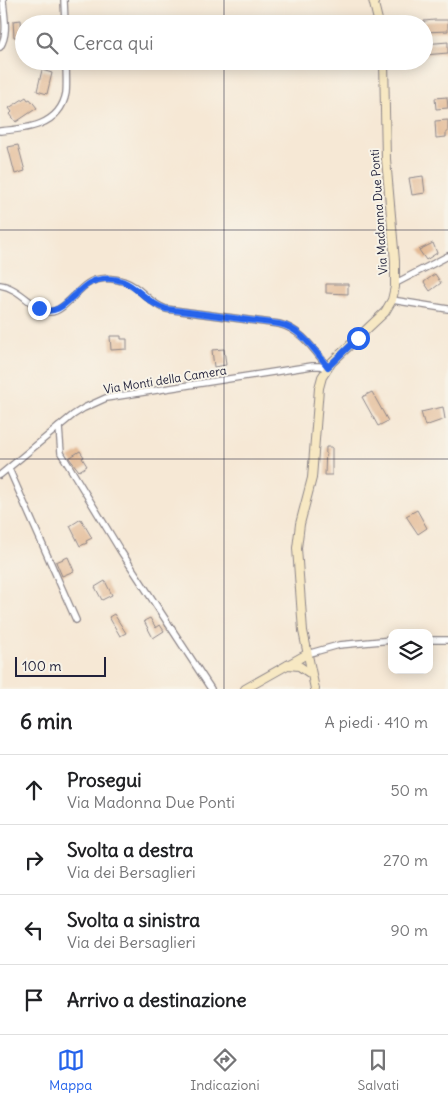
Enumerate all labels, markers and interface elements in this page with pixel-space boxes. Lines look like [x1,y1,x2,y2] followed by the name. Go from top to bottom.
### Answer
[15,15,433,70] search box
[33,29,61,57] icon: search
[73,31,154,55] text: Cerca qui
[367,149,390,275] street label: Via Madonna Due Ponti
[28,297,51,320] route end
[347,327,370,350] route start
[102,362,228,397] street label: Via Monti della Camera
[388,629,433,674] map controls
[388,629,433,674] button: layers
[15,654,106,677] scale bar
[22,657,62,675] text: 100 m
[20,708,72,735] text: 6 min
[325,712,428,732] text: A piedi · 410 m
[67,768,142,792] text: Prosegui
[20,776,48,804] icon: ahead
[390,780,428,800] text: 50 m
[67,792,235,812] text: Via Madonna Due Ponti
[67,838,193,862] text: Svolta a destra
[20,846,48,874] icon: right
[383,850,428,870] text: 270 m
[67,862,196,882] text: Via dei Bersaglieri
[67,908,200,932] text: Svolta a sinistra
[20,916,48,944] icon: left
[390,920,428,940] text: 90 m
[67,932,196,952] text: Via dei Bersaglieri
[20,986,48,1014] icon: arrive
[67,988,246,1012] text: Arrivo a destinazione
[49,1046,92,1094] tab: Mappa
[190,1046,260,1094] tab: Indicazioni
[358,1046,399,1094] tab: Salvati

